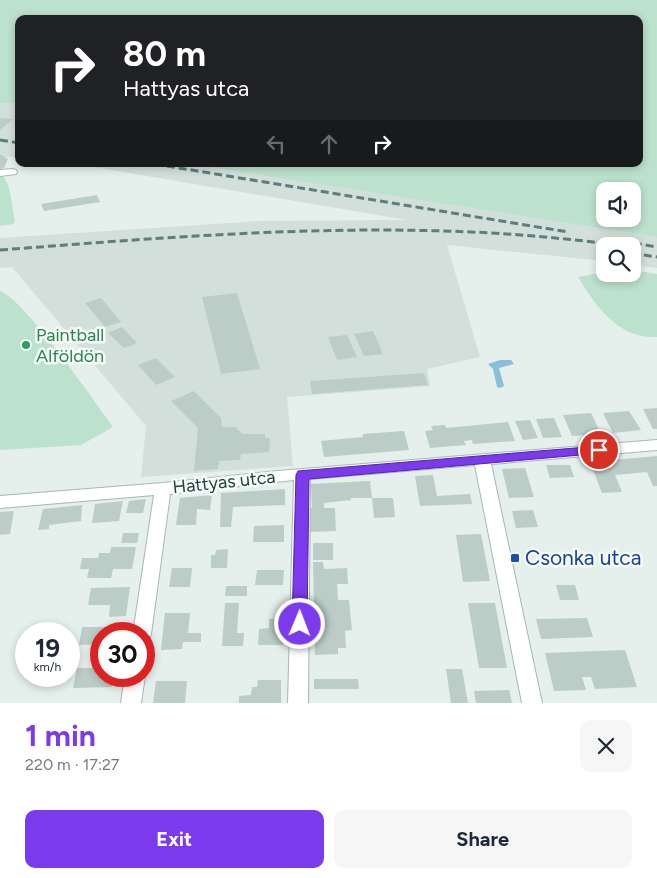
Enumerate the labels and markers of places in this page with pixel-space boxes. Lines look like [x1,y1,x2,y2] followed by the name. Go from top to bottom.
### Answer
[36,324,104,367] place label: Paintball Alföldön
[20,339,32,351] marker: Paintball Alföldön
[578,429,620,471] pin
[525,545,641,570] place label: Csonka utca
[509,552,521,564] marker: Csonka utca

